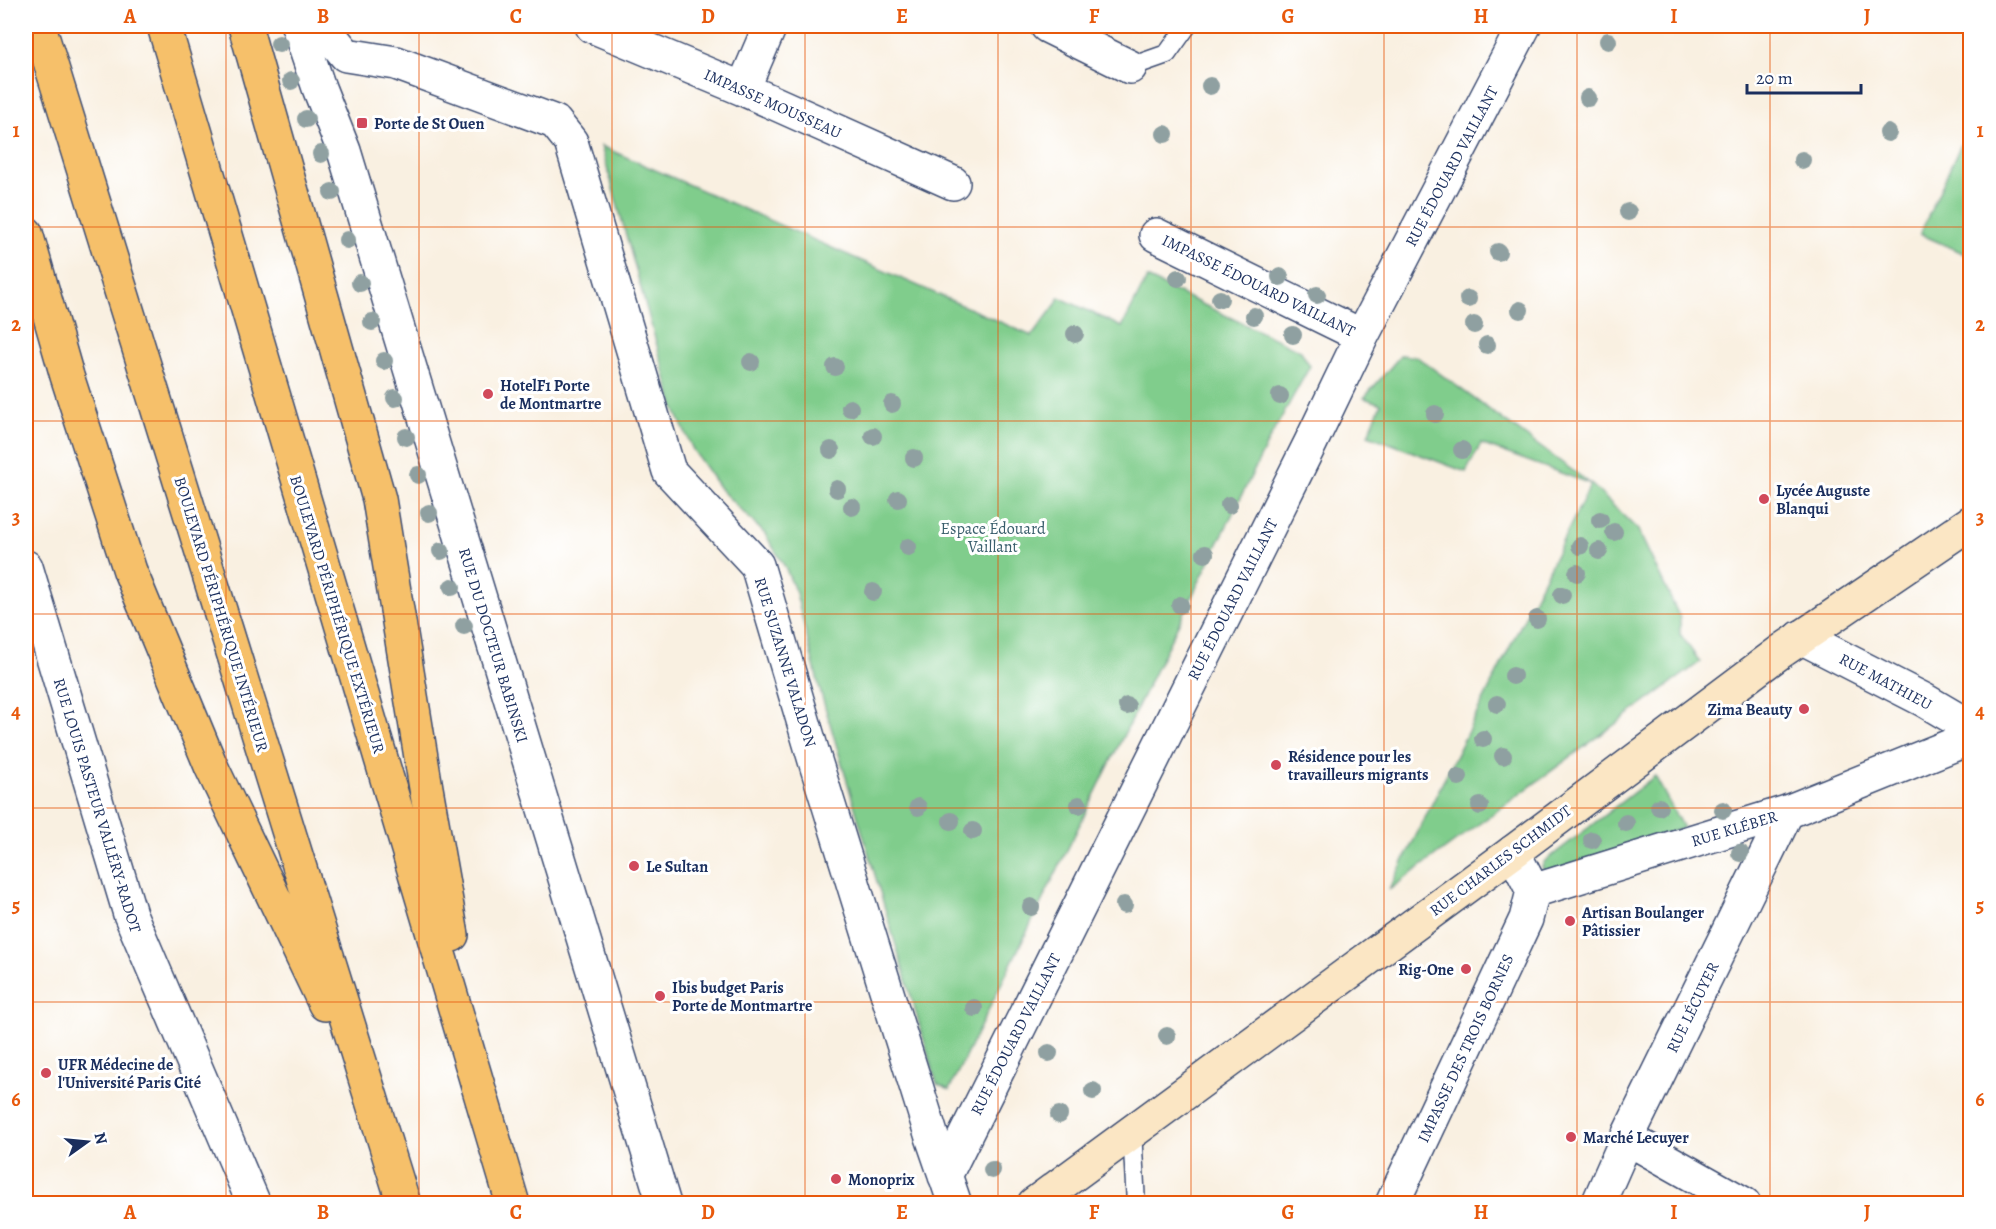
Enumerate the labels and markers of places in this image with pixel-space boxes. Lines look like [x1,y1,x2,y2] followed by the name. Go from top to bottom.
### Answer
[374,113,484,135] place label: Porte de St Ouen
[355,116,369,130] marker: Porte de St Ouen
[500,375,601,415] place label: HotelF1 Porte de Montmartre
[481,387,495,401] marker: HotelF1 Porte de Montmartre
[1776,480,1870,520] place label: Lycée Auguste Blanqui
[1757,492,1771,506] marker: Lycée Auguste Blanqui
[1708,699,1793,721] place label: Zima Beauty
[1797,702,1811,716] marker: Zima Beauty
[1288,746,1429,786] place label: Résidence pour les travailleurs migrants
[1269,758,1283,772] marker: Résidence pour les travailleurs migrants
[646,856,708,878] place label: Le Sultan
[627,859,641,873] marker: Le Sultan
[1581,902,1705,942] place label: Artisan Boulanger Pâtissier
[1563,914,1577,928] marker: Artisan Boulanger Pâtissier
[1398,959,1454,981] place label: Rig-One
[1459,962,1473,976] marker: Rig-One
[672,977,812,1017] place label: Ibis budget Paris Porte de Montmartre
[653,989,667,1003] marker: Ibis budget Paris Porte de Montmartre
[58,1054,201,1094] place label: UFR Médecine de l'Université Paris Cité
[39,1066,53,1080] marker: UFR Médecine de l'Université Paris Cité
[1583,1127,1689,1149] place label: Marché Lecuyer
[1564,1130,1578,1144] marker: Marché Lecuyer
[848,1169,915,1191] place label: Monoprix
[829,1172,843,1186] marker: Monoprix

